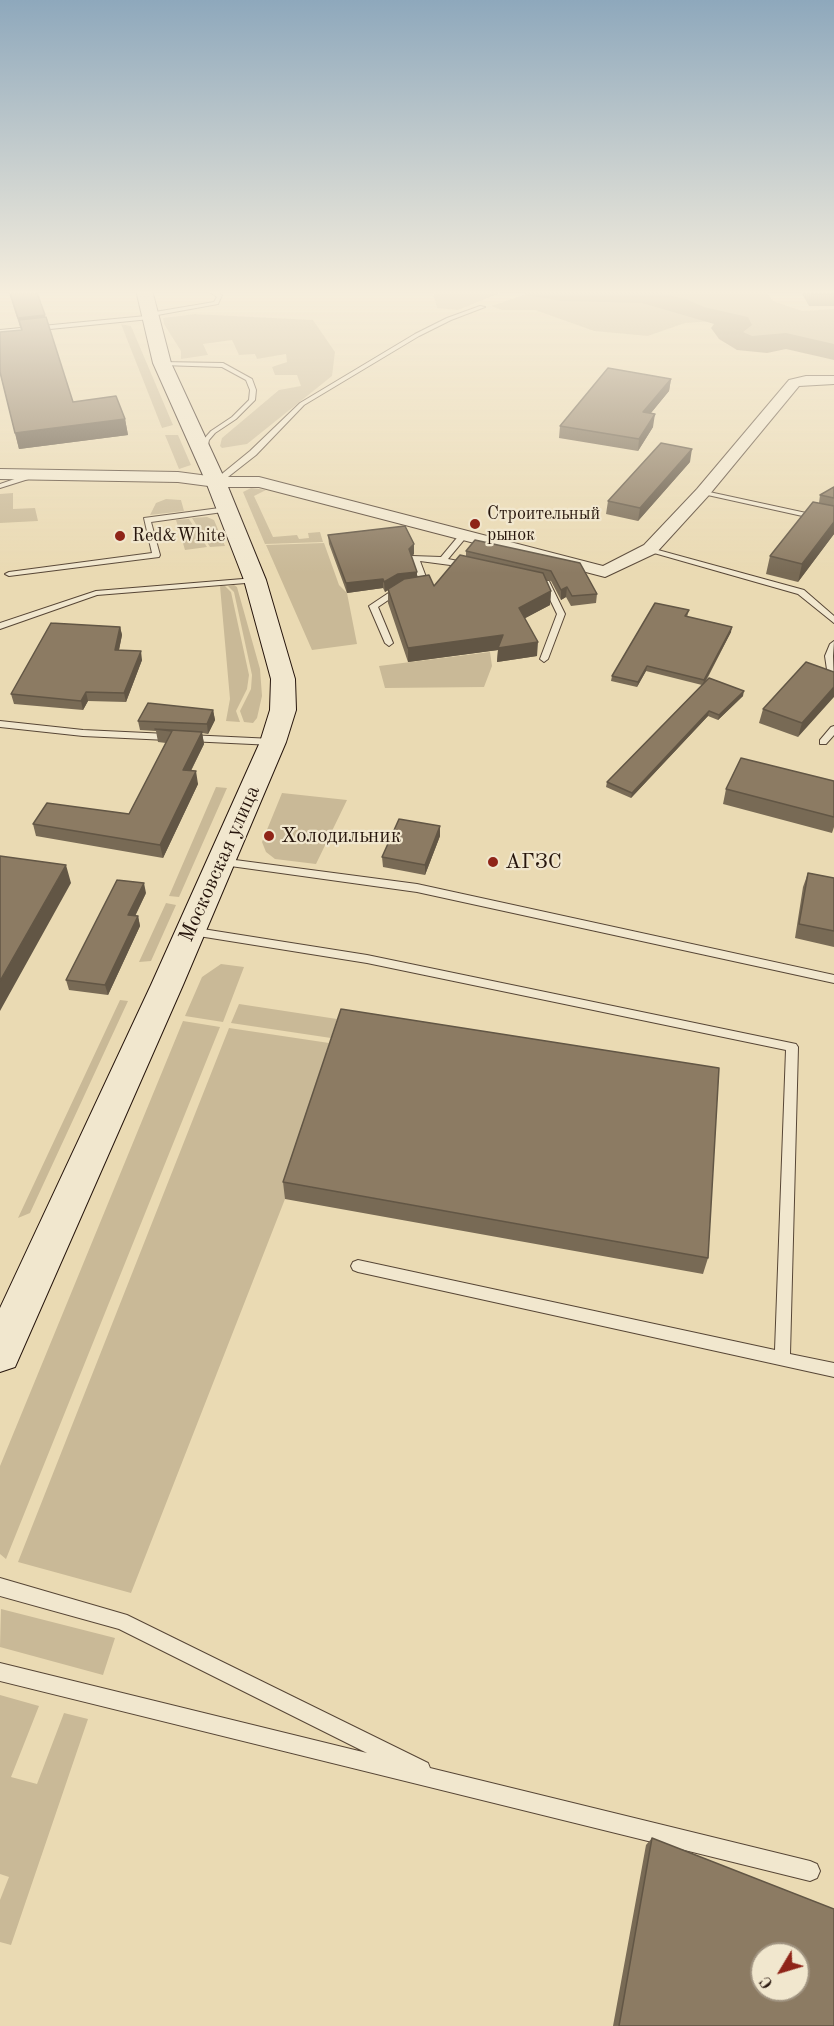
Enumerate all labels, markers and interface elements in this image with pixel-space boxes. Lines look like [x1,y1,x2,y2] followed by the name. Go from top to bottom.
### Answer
[487,503,600,546] place label: Строительный рынок
[468,517,482,531] marker: Строительный рынок
[132,525,225,547] place label: Red&White
[113,529,127,543] marker: Red&White
[174,782,266,946] street label: Московская улица
[281,823,401,849] place label: Холодильник
[262,829,276,843] marker: Холодильник
[505,849,562,875] place label: АГЗС
[486,855,500,869] marker: АГЗС
[750,1942,810,2002] north arrow
[758,1973,777,1991] text: С

